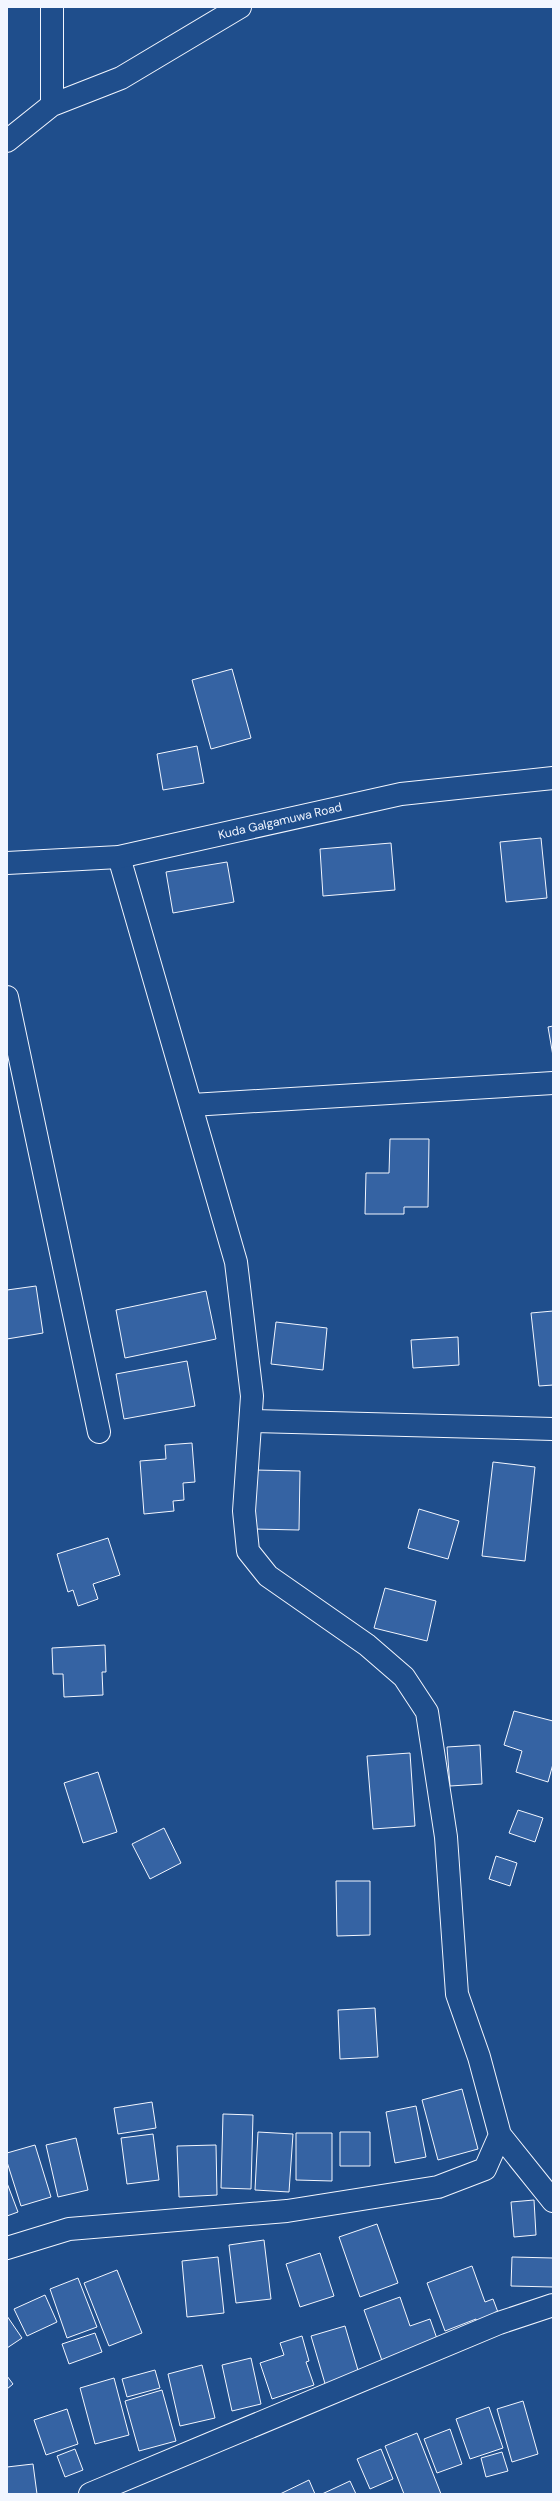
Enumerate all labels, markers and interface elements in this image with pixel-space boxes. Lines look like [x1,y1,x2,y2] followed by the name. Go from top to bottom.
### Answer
[217,799,343,843] street label: Kuda Galgamuwa Road

